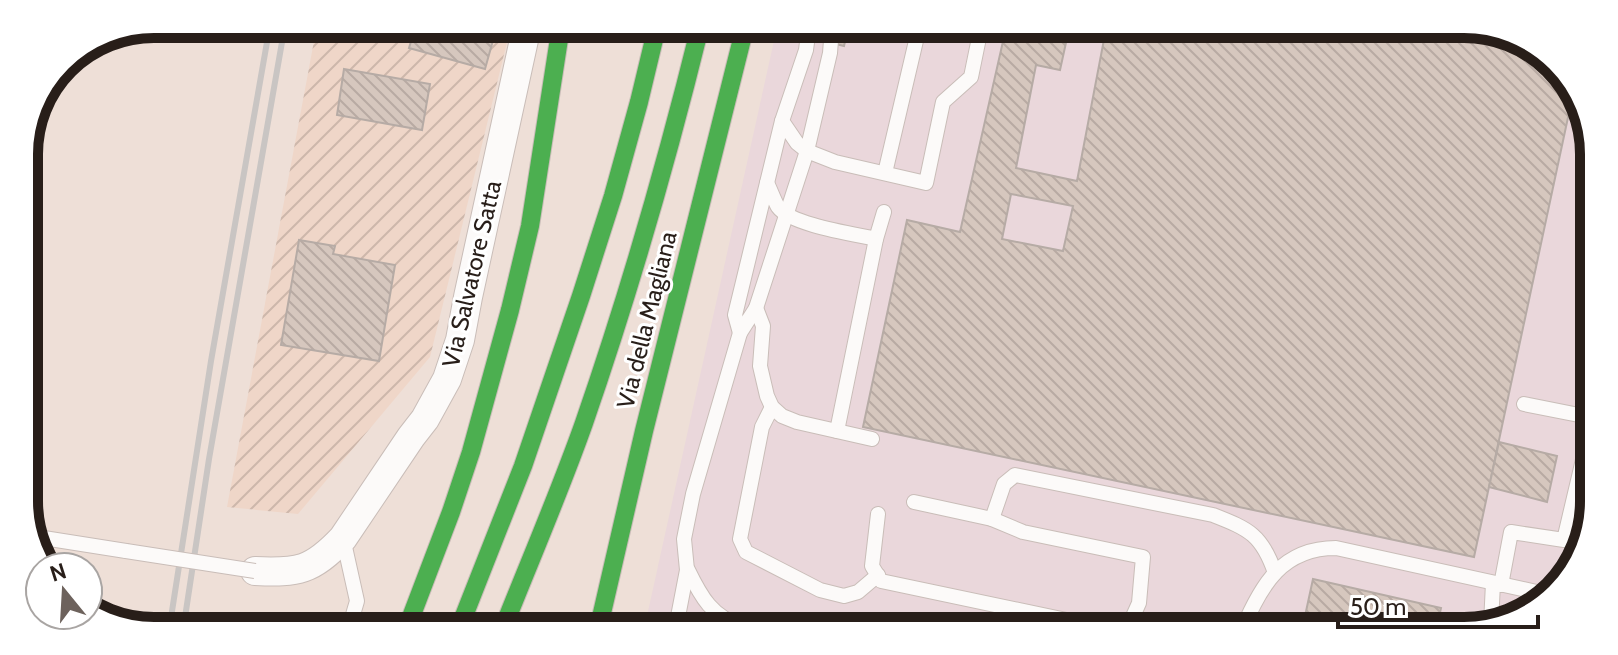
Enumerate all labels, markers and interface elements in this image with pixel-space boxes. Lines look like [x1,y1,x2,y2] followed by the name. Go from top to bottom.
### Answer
[436,177,507,370] street label: Via Salvatore Satta
[610,228,683,411] street label: Via della Magliana
[24,551,104,631] north arrow
[46,557,70,588] text: N
[1338,579,1538,629] scale bar
[1350,592,1406,621] text: 50 m

